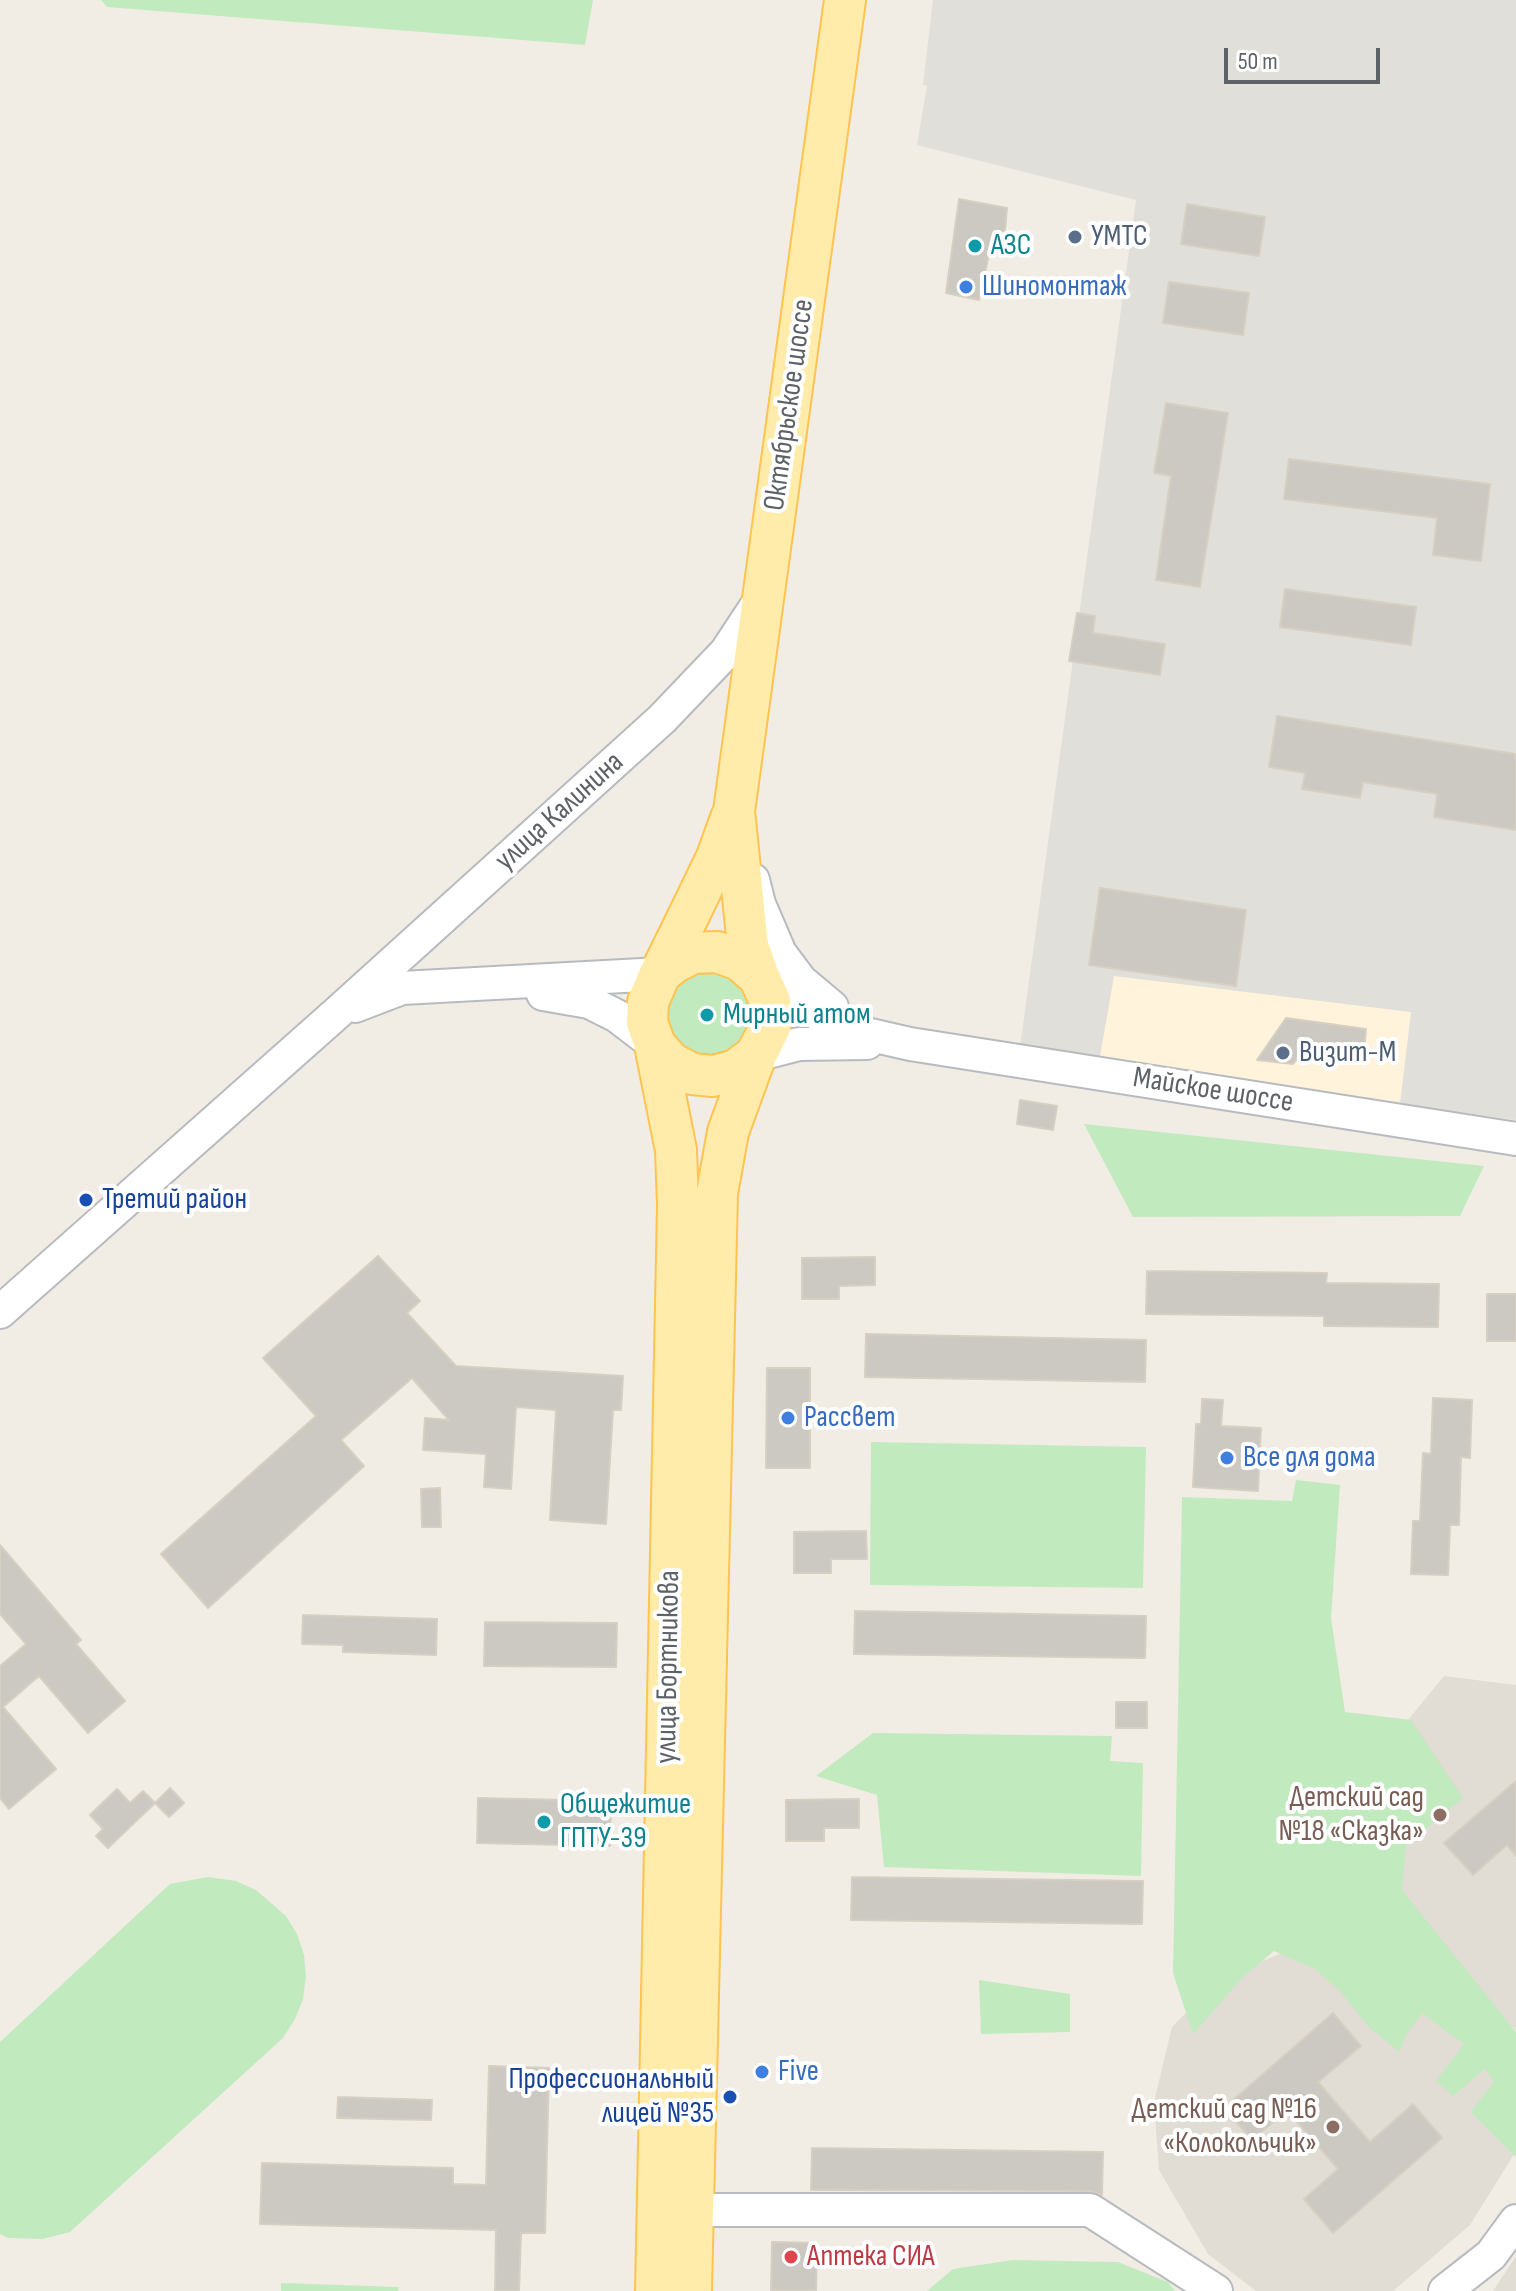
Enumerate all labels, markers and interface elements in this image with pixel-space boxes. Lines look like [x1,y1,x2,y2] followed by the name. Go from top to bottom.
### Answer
[1228,32,1384,82] scale bar
[1238,47,1278,76] text: 50 m
[1091,219,1148,255] place label: УМТС
[991,228,1031,264] place label: АЗС
[1066,228,1084,246] marker: УМТС
[966,237,984,255] marker: АЗС
[982,269,1127,305] place label: Шиномонтаж
[957,278,975,296] marker: Шиномонтаж
[757,297,823,513] street label: Октябрьское шоссе
[488,745,632,879] street label: улица Калинина
[723,997,871,1033] place label: Мирный атом
[698,1006,716,1024] marker: Мирный атом
[1299,1035,1396,1071] place label: Визит-М
[1274,1044,1292,1062] marker: Визит-М
[1130,1061,1296,1121] street label: Майское шоссе
[102,1182,247,1218] place label: Третий район
[77,1191,95,1209] marker: Третий район
[804,1400,895,1436] place label: Рассвет
[779,1409,797,1427] marker: Рассвет
[1243,1440,1376,1476] place label: Все для дома
[1218,1449,1236,1467] marker: Все для дома
[649,1570,689,1764] street label: улица Бортникова
[1279,1780,1424,1850] place label: Детский сад №18 «Сказка»
[560,1787,691,1858] place label: Общежитие ГПТУ-39
[1431,1806,1449,1824] marker: Детский сад №18 «Сказка»
[535,1813,553,1831] marker: Общежитие ГПТУ-39
[778,2054,819,2090] place label: Five
[508,2062,714,2132] place label: Профессиональный лицей №35
[753,2063,771,2081] marker: Five
[721,2088,739,2106] marker: Профессиональный лицей №35
[1132,2092,1317,2162] place label: Детский сад №16 «Колокольчик»
[1324,2118,1342,2136] marker: Детский сад №16 «Колокольчик»
[807,2239,935,2275] place label: Аптека СИА
[782,2248,800,2266] marker: Аптека СИА

